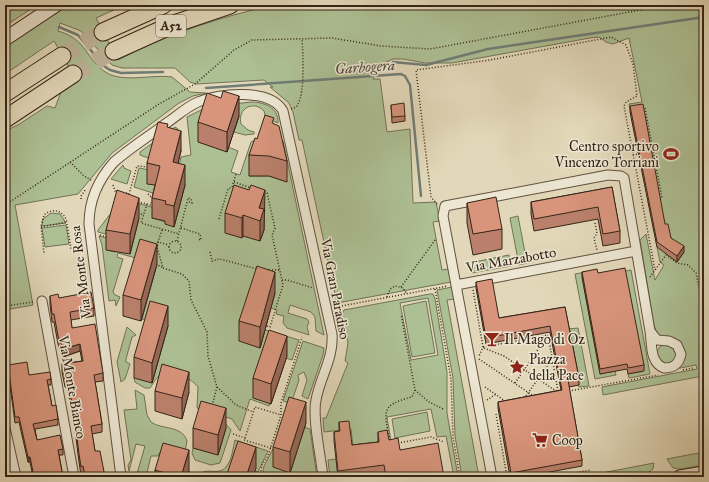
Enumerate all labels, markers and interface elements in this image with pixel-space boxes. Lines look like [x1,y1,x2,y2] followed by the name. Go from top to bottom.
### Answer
[156,15,186,37] road number: A52
[334,56,396,78] water label: Garbogera
[554,138,659,171] place label: Centro sportivo Vincenzo Torriani
[662,145,680,163] sports icon: Centro sportivo Vincenzo Torriani
[67,225,95,320] street label: Via Monte Rosa
[317,236,353,341] street label: Via Gran Paradiso
[463,244,558,276] street label: Via Marzabotto
[483,330,501,348] bar icon: Il Mago di Oz
[504,331,585,348] place label: Il Mago di Oz
[54,333,89,440] street label: Via Monte Bianco
[529,351,584,384] place label: Piazza della Pace
[508,358,526,376] place icon: Piazza della Pace
[531,431,549,449] supermarket icon: Coop
[552,432,583,449] place label: Coop

